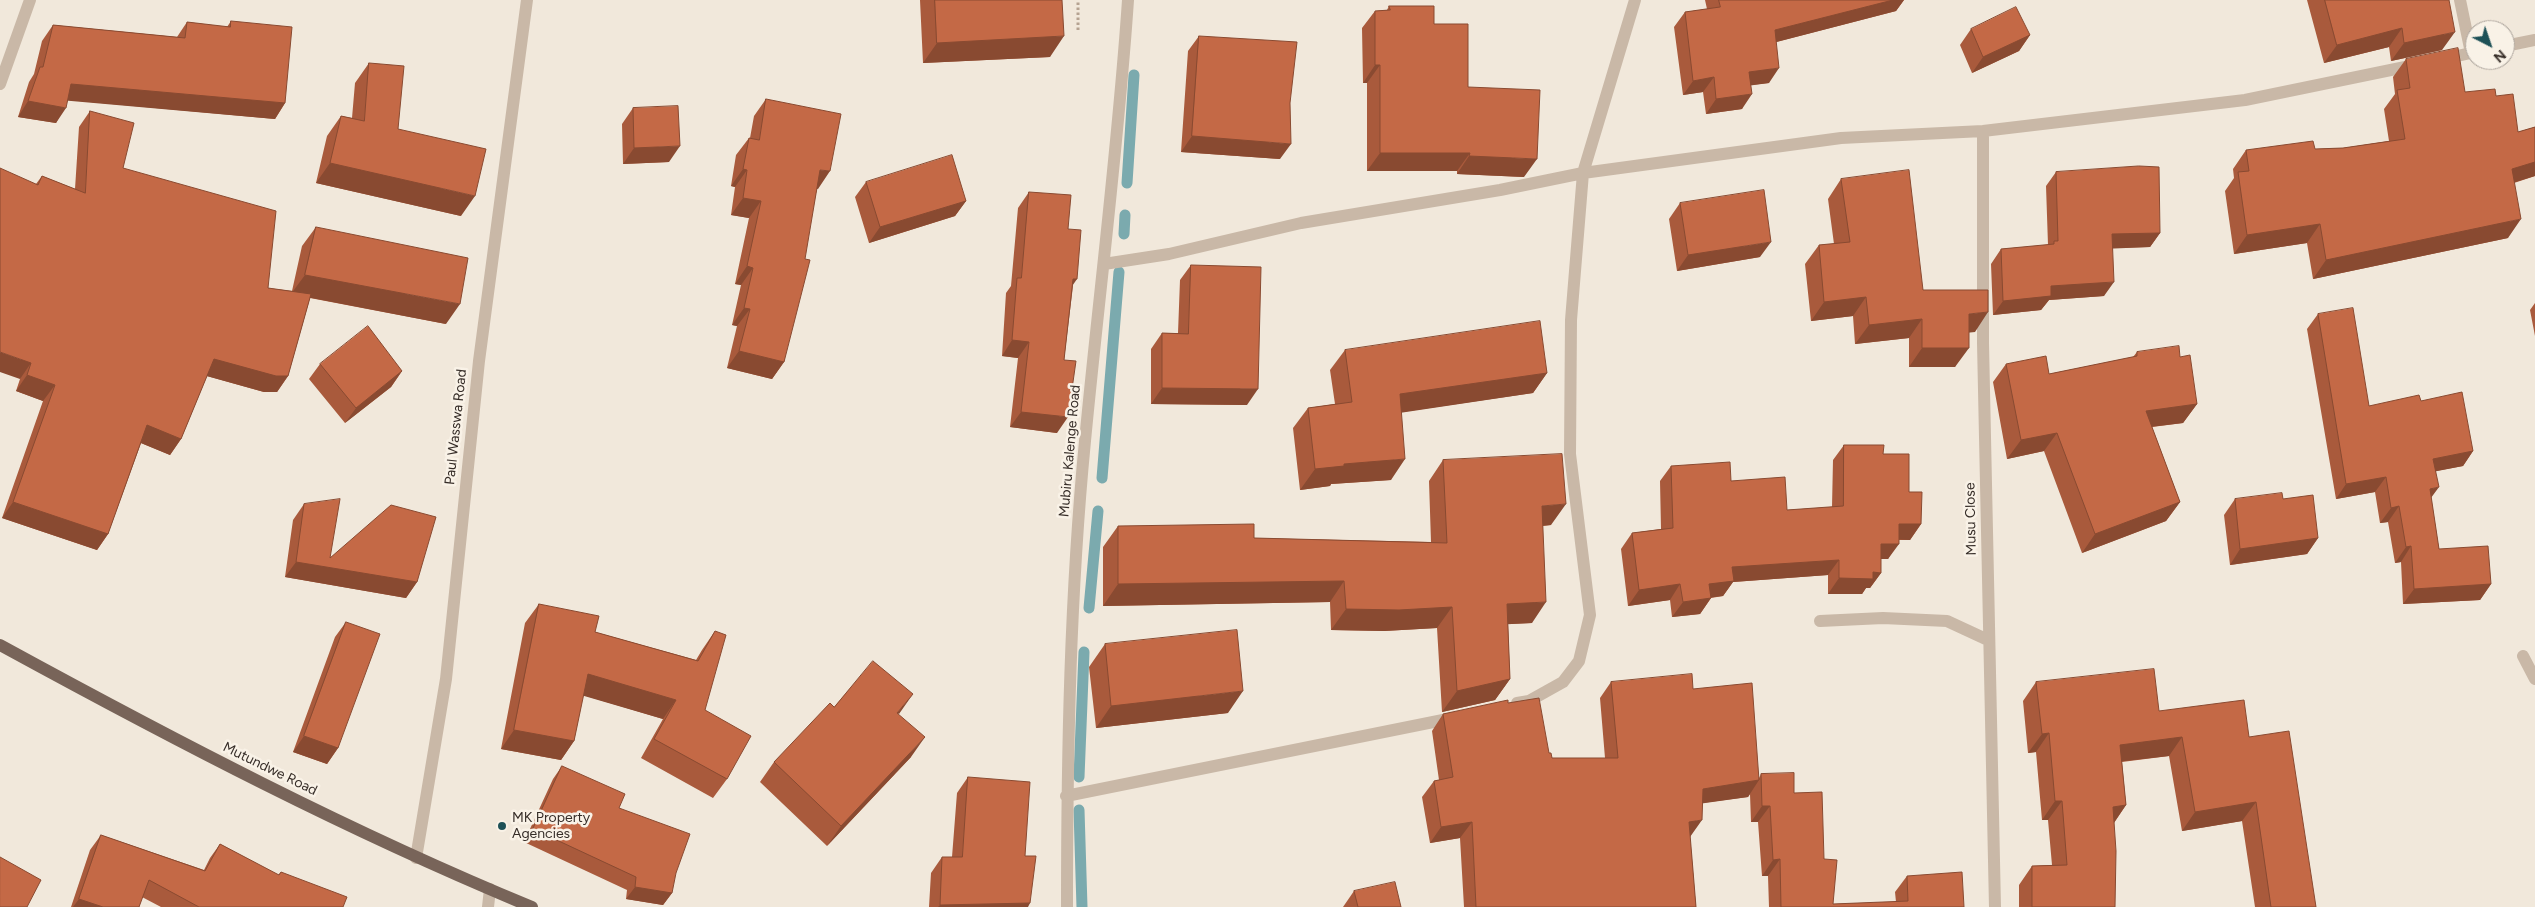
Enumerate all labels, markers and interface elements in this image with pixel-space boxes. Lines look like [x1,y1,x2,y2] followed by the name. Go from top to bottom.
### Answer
[2465,20,2515,70] north arrow
[2490,46,2509,66] text: N
[442,368,470,486] street label: Paul Wasswa Road
[1056,384,1084,518] street label: Mubiru Kalenge Road
[1962,482,1980,556] street label: Musu Close
[220,739,320,799] street label: Mutundwe Road
[512,810,590,842] place label: MK Property Agencies
[496,820,508,832] marker: MK Property Agencies

